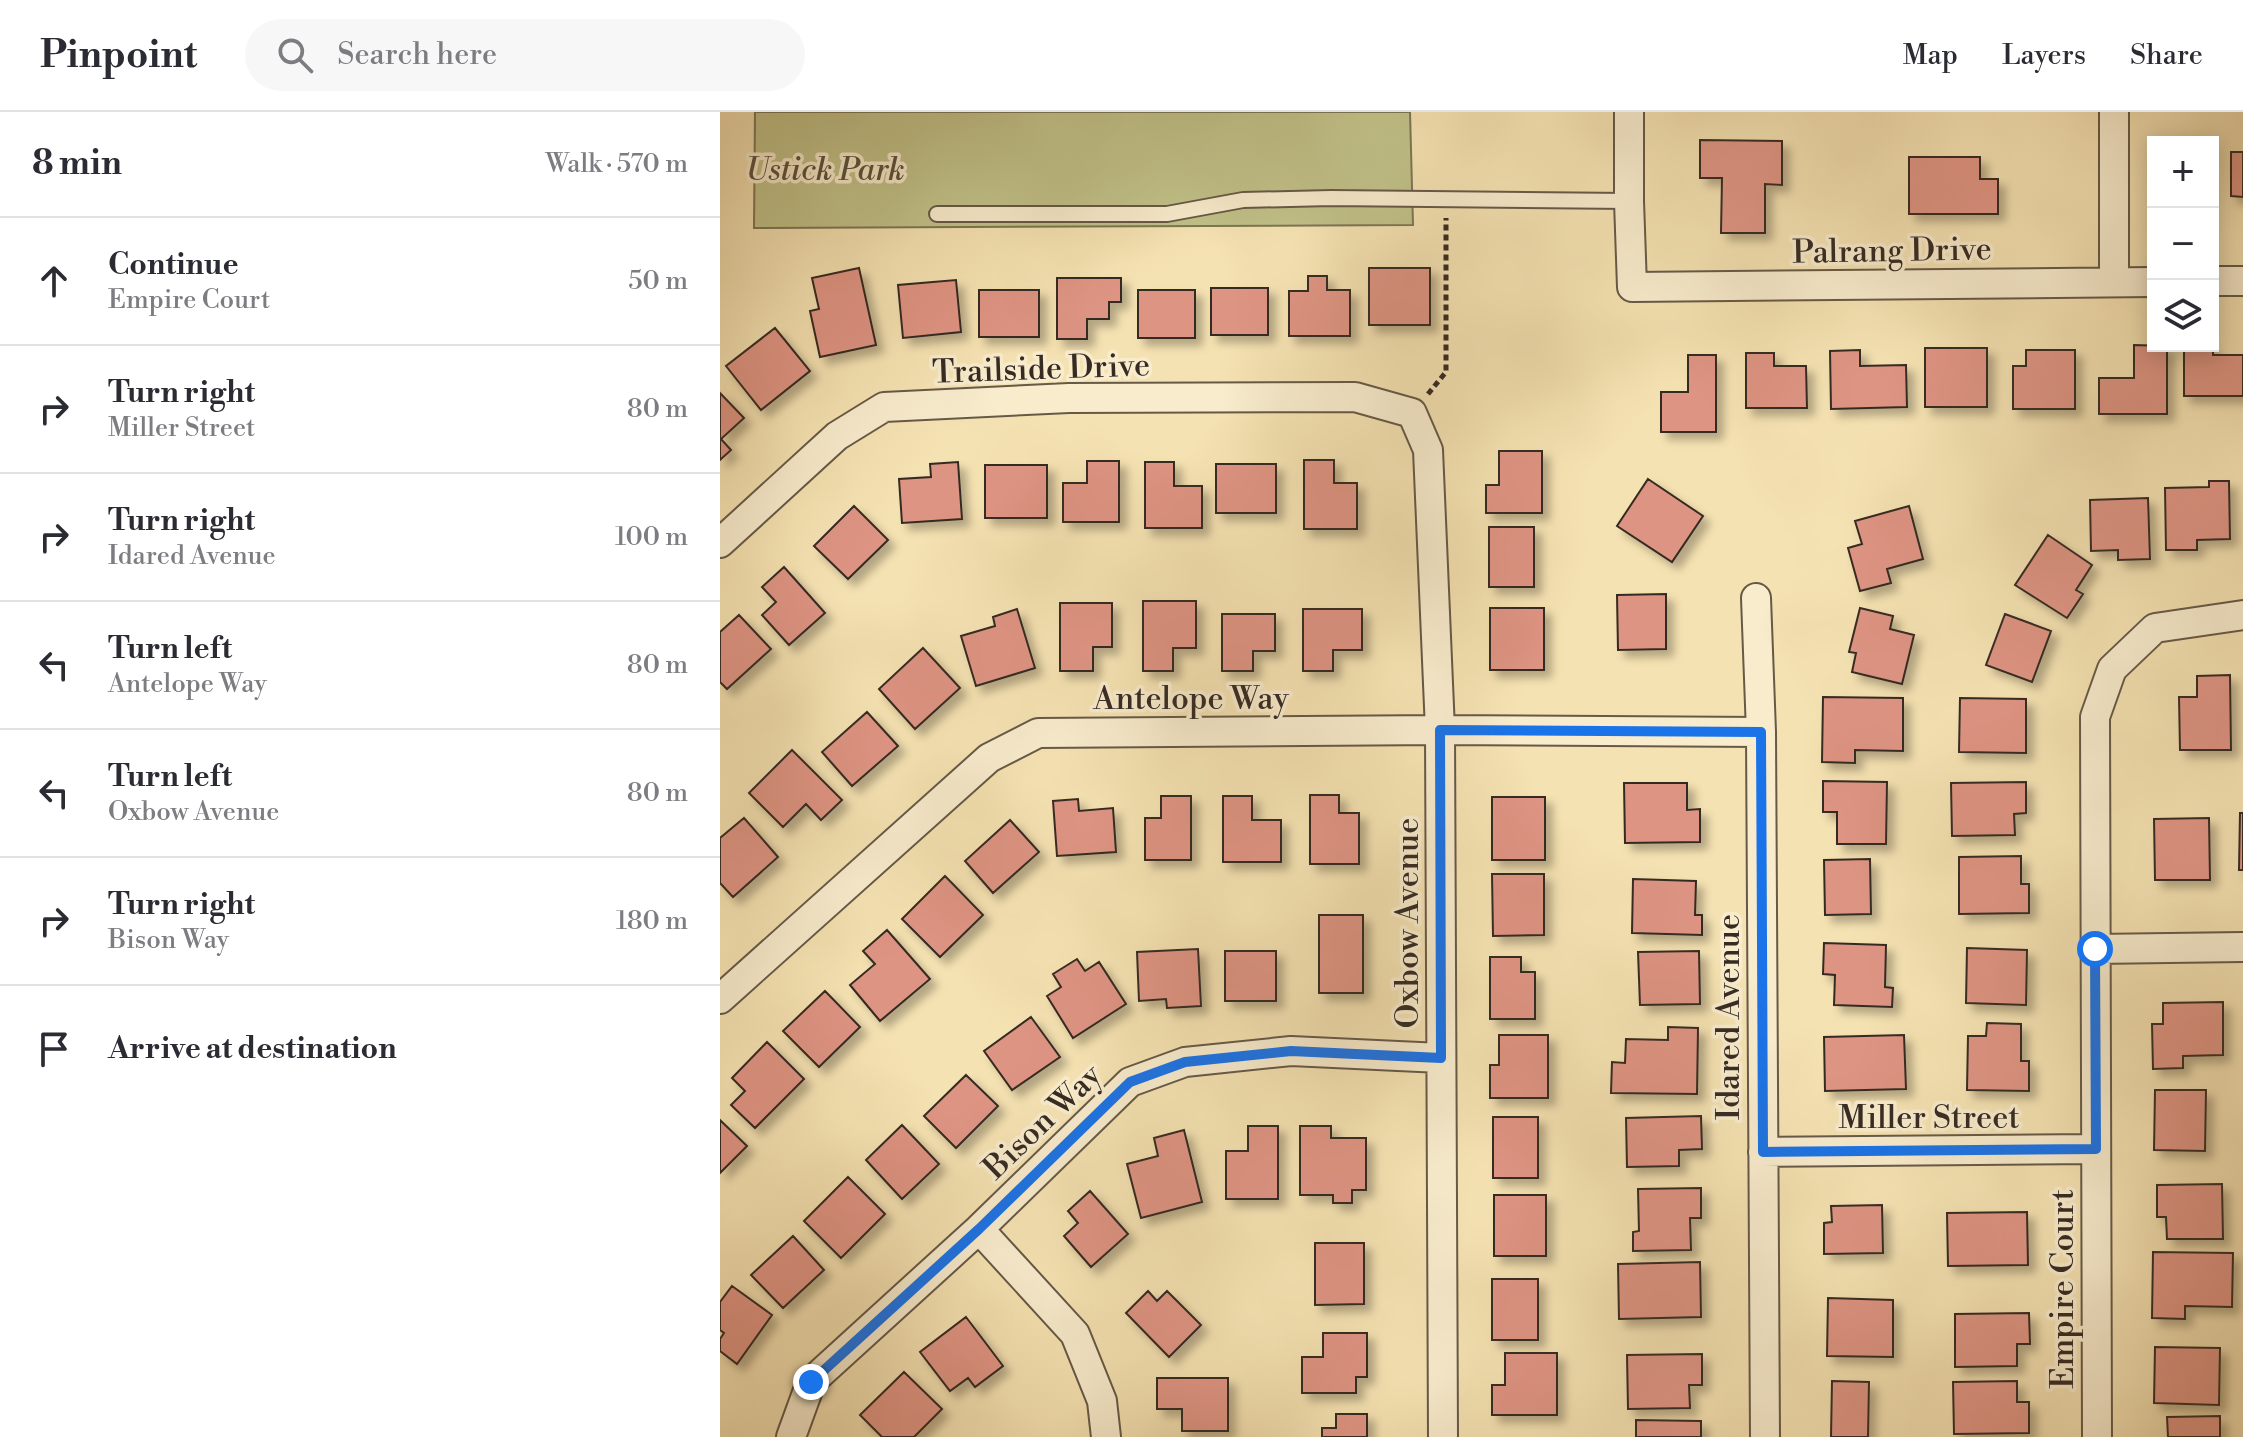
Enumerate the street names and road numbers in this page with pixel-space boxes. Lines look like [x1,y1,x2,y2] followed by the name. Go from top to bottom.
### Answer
[1792,229,1992,273] street label: Palrang Drive
[931,345,1151,393] street label: Trailside Drive
[1092,679,1289,719] street label: Antelope Way
[1388,818,1428,1028] street label: Oxbow Avenue
[1709,914,1749,1120] street label: Idared Avenue
[974,1055,1111,1189] street label: Bison Way
[1838,1098,2020,1138] street label: Miller Street
[2043,1189,2083,1389] street label: Empire Court

